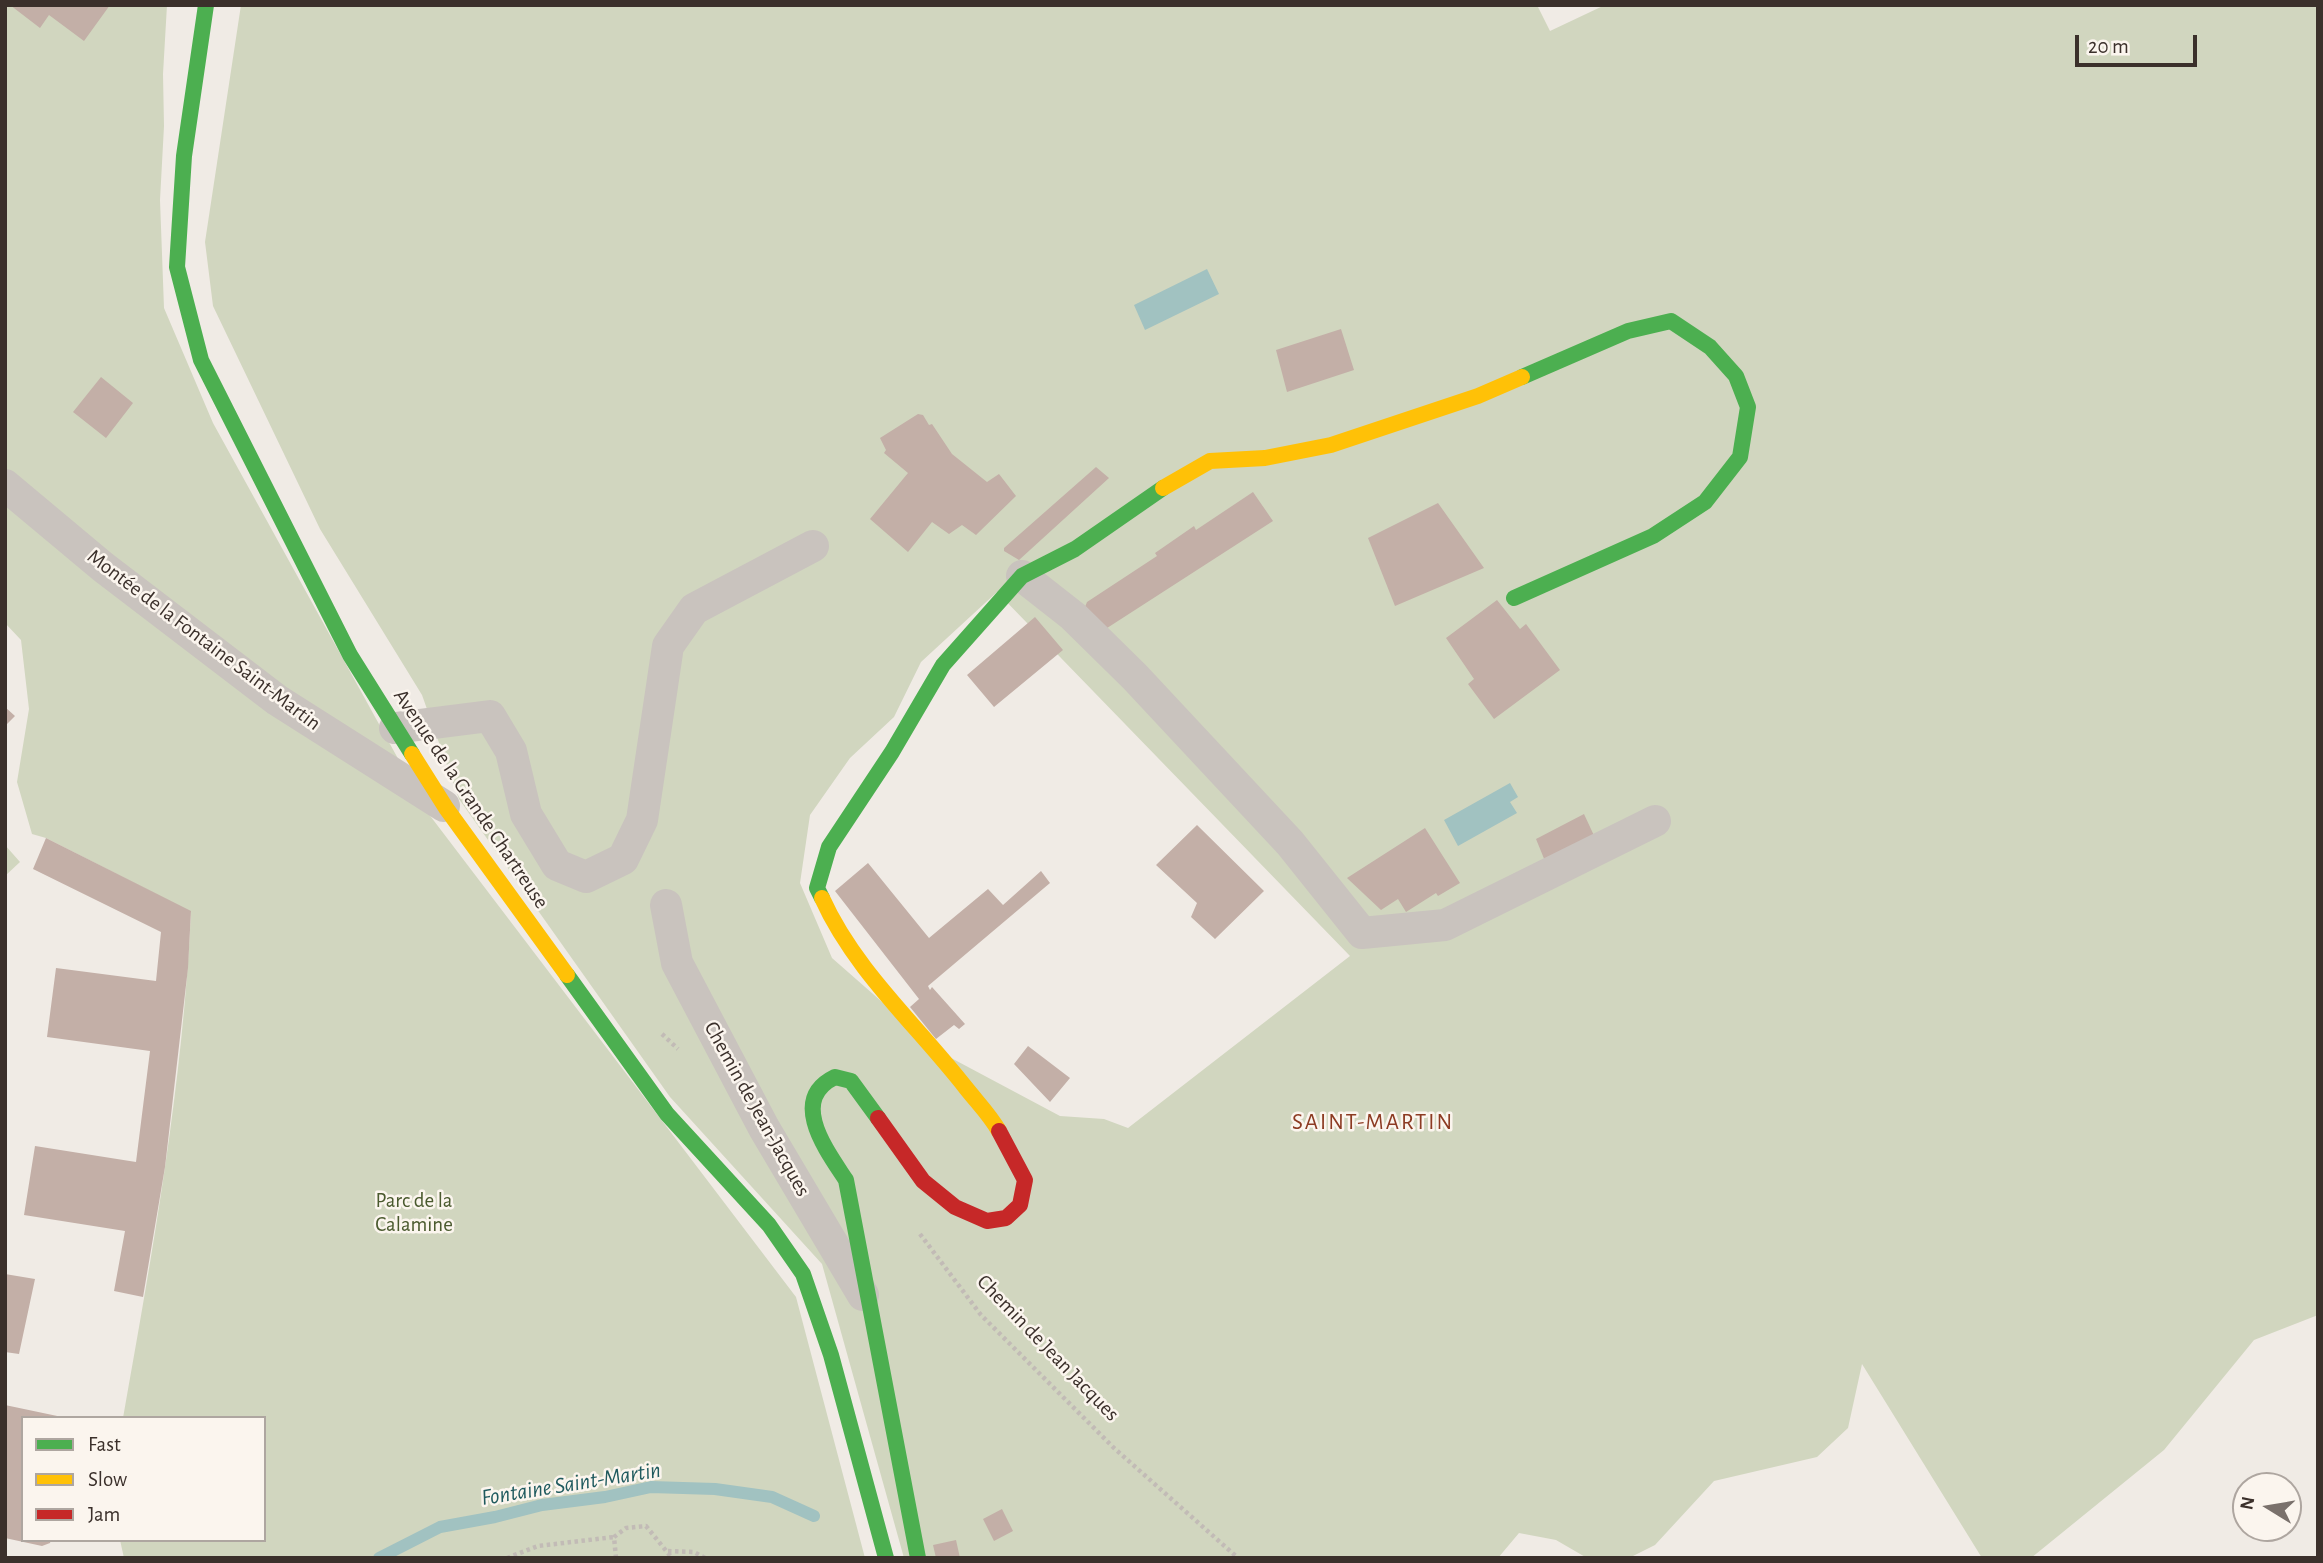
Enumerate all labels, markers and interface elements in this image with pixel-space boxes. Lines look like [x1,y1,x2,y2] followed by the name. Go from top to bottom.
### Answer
[2078,21,2200,65] scale bar
[2088,36,2129,57] text: 20 m
[82,544,326,736] street label: Montée de la Fontaine Saint-Martin
[388,684,554,914] street label: Avenue de la Grande Chartreuse
[698,1017,816,1201] street label: Chemin de Jean-Jacques
[1293,1108,1453,1136] district label: SAINT-MARTIN
[375,1188,453,1238] park label: Parc de la Calamine
[972,1269,1124,1427] street label: Chemin de Jean Jacques
[21,1416,266,1542] legend
[88,1434,121,1455] text: Fast
[479,1456,663,1512] water label: Fontaine Saint-Martin
[88,1469,127,1490] text: Slow
[2232,1472,2302,1542] north arrow
[2237,1495,2258,1512] text: N
[88,1504,120,1525] text: Jam

